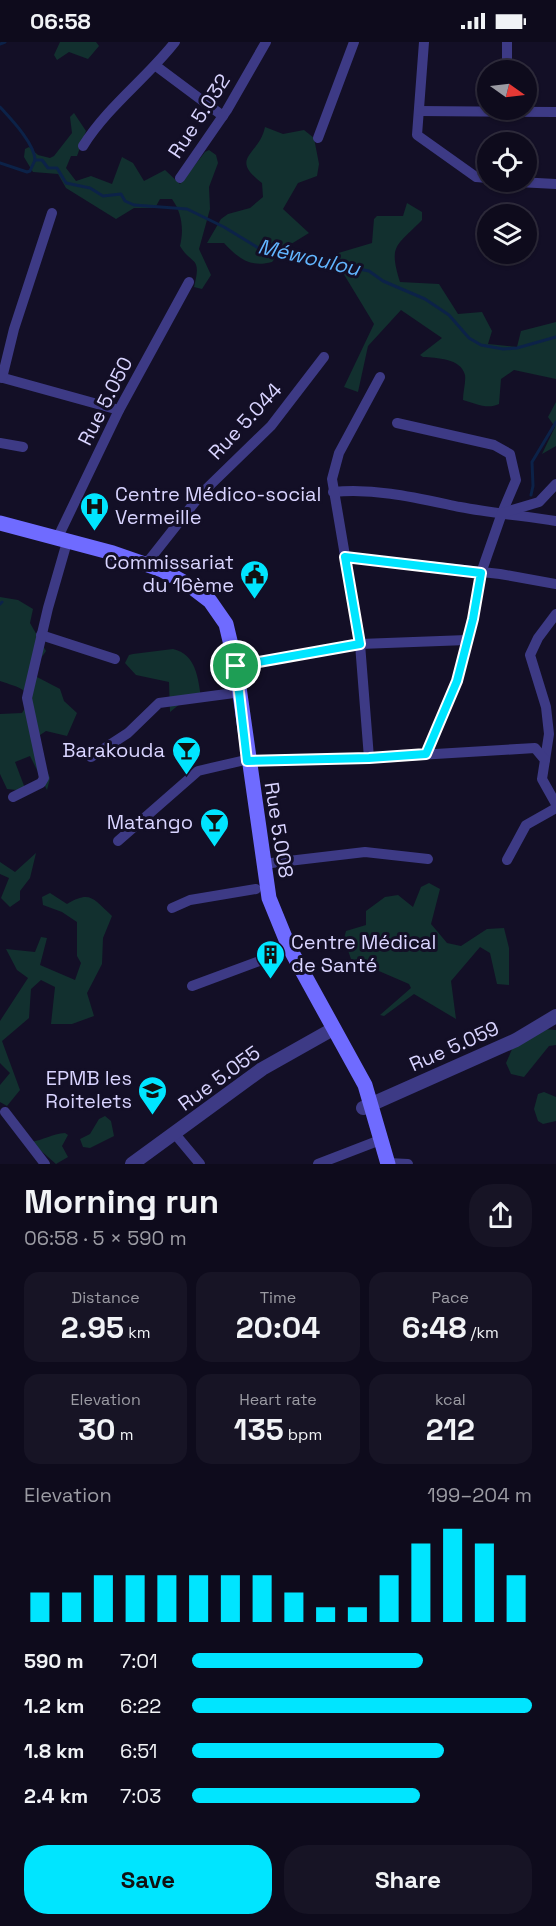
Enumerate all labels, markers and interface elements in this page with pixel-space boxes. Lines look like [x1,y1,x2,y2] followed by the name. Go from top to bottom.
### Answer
[30,7,91,35] text: 06:58
[477,60,537,120] north arrow
[477,60,537,264] map controls
[162,69,236,163] street label: Rue 5.032
[477,132,537,192] button: locate
[477,204,537,264] button: layers
[255,232,364,282] water label: Méwoulou
[72,352,138,450] street label: Rue 5.050
[203,377,287,465] street label: Rue 5.044
[115,481,322,530] place label: Centre Médico-social Vermeille
[78,490,110,532] hospital icon: Centre Médico-social Vermeille
[104,549,234,598] place label: Commissariat du 16ème
[239,558,271,600] public building icon: Commissariat du 16ème
[210,640,261,691] pin
[219,649,252,682] icon: arrive
[170,734,202,776] bar icon: Barakouda
[62,737,165,763] place label: Barakouda
[259,780,299,880] street label: Rue 5.008
[198,806,230,848] bar icon: Matango
[107,809,193,835] place label: Matango
[291,929,436,978] place label: Centre Médical de Santé
[254,938,286,980] building icon: Centre Médical de Santé
[405,1015,503,1077] street label: Rue 5.059
[173,1039,265,1117] street label: Rue 5.055
[45,1065,132,1114] place label: EPMB les Roitelets
[137,1074,169,1116] school or university icon: EPMB les Roitelets
[24,1181,219,1223] text: Morning run
[469,1184,532,1247] button: share
[24,1225,187,1251] text: 06:58 · 5 × 590 m
[72,1287,140,1308] text: Distance
[260,1287,296,1308] text: Time
[432,1287,469,1308] text: Pace
[61,1308,124,1347] text: 2.95
[236,1308,320,1347] text: 20:04
[402,1308,466,1347] text: 6:48
[124,1322,151,1343] text: km
[466,1322,499,1343] text: /km
[71,1389,141,1410] text: Elevation
[239,1389,317,1410] text: Heart rate
[435,1389,466,1410] text: kcal
[78,1410,116,1449] text: 30
[234,1410,284,1449] text: 135
[426,1410,475,1449] text: 212
[116,1424,133,1445] text: m
[284,1424,322,1445] text: bpm
[24,1482,112,1508] text: Elevation
[427,1482,532,1508] text: 199–204 m
[24,1648,83,1674] text: 590 m
[120,1648,158,1674] text: 7:01
[24,1693,84,1719] text: 1.2 km
[120,1693,161,1719] text: 6:22
[24,1738,84,1764] text: 1.8 km
[120,1738,157,1764] text: 6:51
[24,1783,88,1809] text: 2.4 km
[120,1783,161,1809] text: 7:03
[24,1845,272,1914] button: Save
[284,1845,532,1914] button: Share

